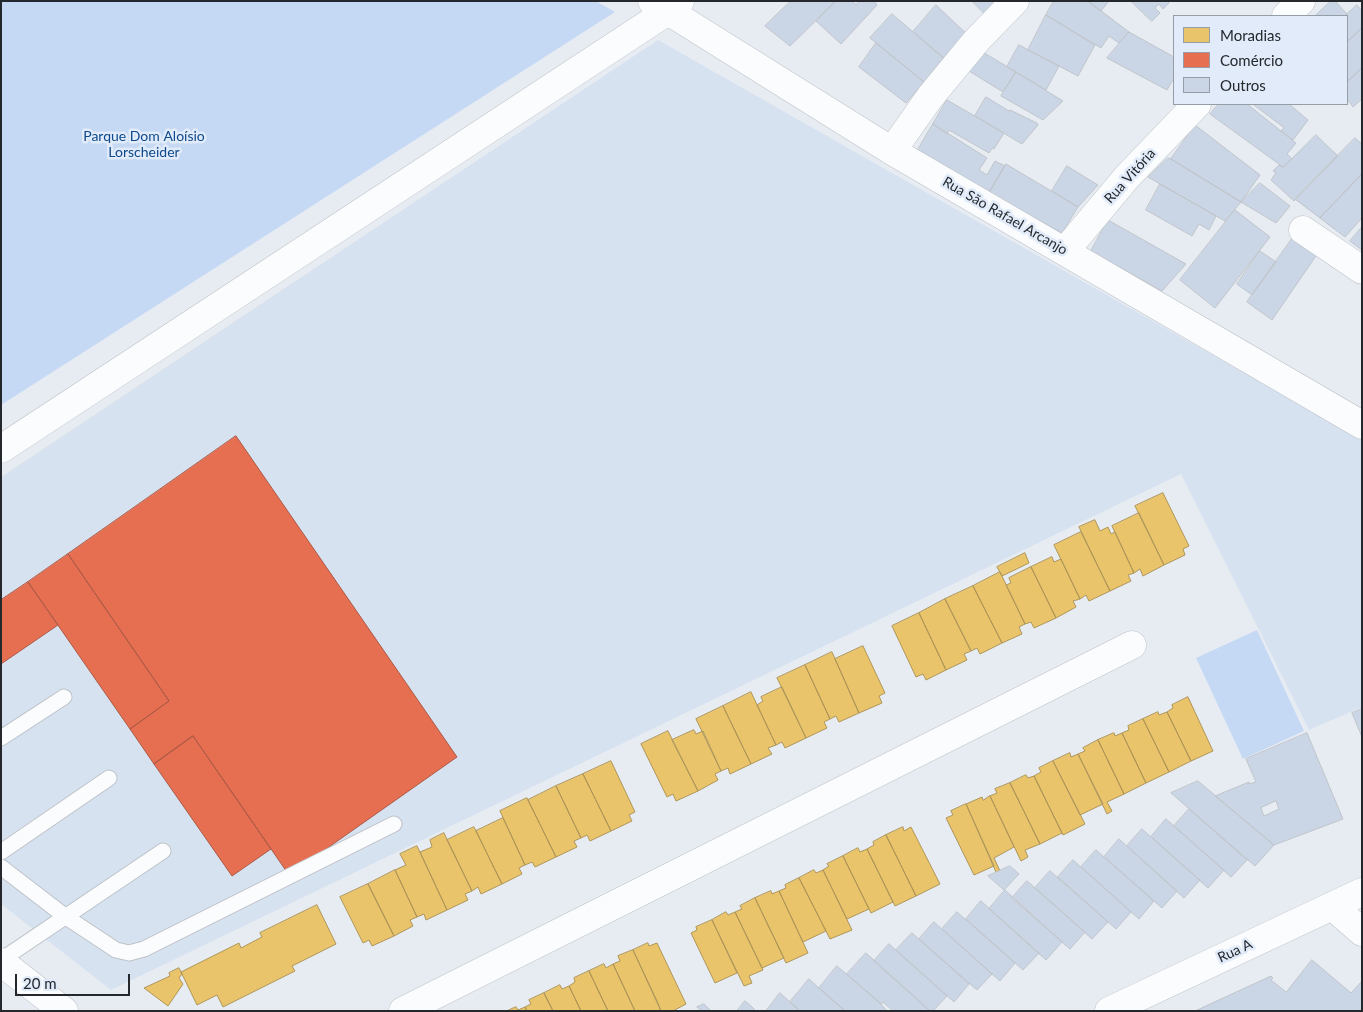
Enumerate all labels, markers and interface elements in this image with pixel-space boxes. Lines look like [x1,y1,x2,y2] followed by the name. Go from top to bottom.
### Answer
[1173,15,1348,105] legend
[1220,26,1281,44] text: Moradias
[1220,51,1283,69] text: Comércio
[1220,76,1266,94] text: Outros
[83,128,205,160] park label: Parque Dom Aloísio Lorscheider
[1101,145,1159,207] street label: Rua Vitória
[940,173,1070,259] street label: Rua São Rafael Arcanjo
[1215,936,1255,966] street label: Rua A
[18,964,132,996] scale bar
[23,974,57,992] text: 20 m

